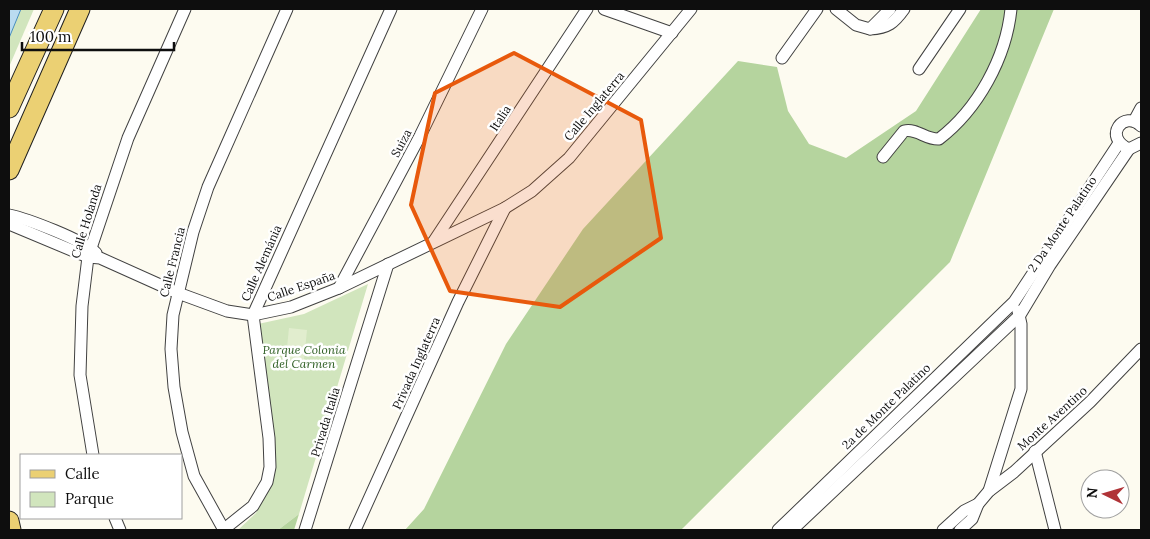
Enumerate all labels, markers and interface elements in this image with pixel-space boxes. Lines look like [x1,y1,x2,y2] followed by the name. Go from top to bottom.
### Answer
[22,20,175,52] scale bar
[30,27,71,46] text: 100 m
[561,68,627,144] street label: Calle Inglaterra
[486,102,514,134] street label: Italia
[387,126,415,160] street label: Suiza
[1024,173,1100,275] street label: 2 Da Monte Palatino
[68,182,104,260] street label: Calle Holanda
[238,223,284,303] street label: Calle Alemánia
[156,225,188,299] street label: Calle Francia
[265,267,337,305] street label: Calle España
[389,314,443,412] street label: Privada Inglaterra
[262,342,346,371] park label: Parque Colonia del Carmen
[839,360,933,452] street label: 2a de Monte Palatino
[1014,383,1090,453] street label: Monte Aventino
[307,385,343,459] street label: Privada Italia
[20,454,182,519] legend
[65,464,100,483] text: Calle
[1080,469,1130,519] north arrow
[1083,487,1102,499] text: N
[65,489,114,508] text: Parque

